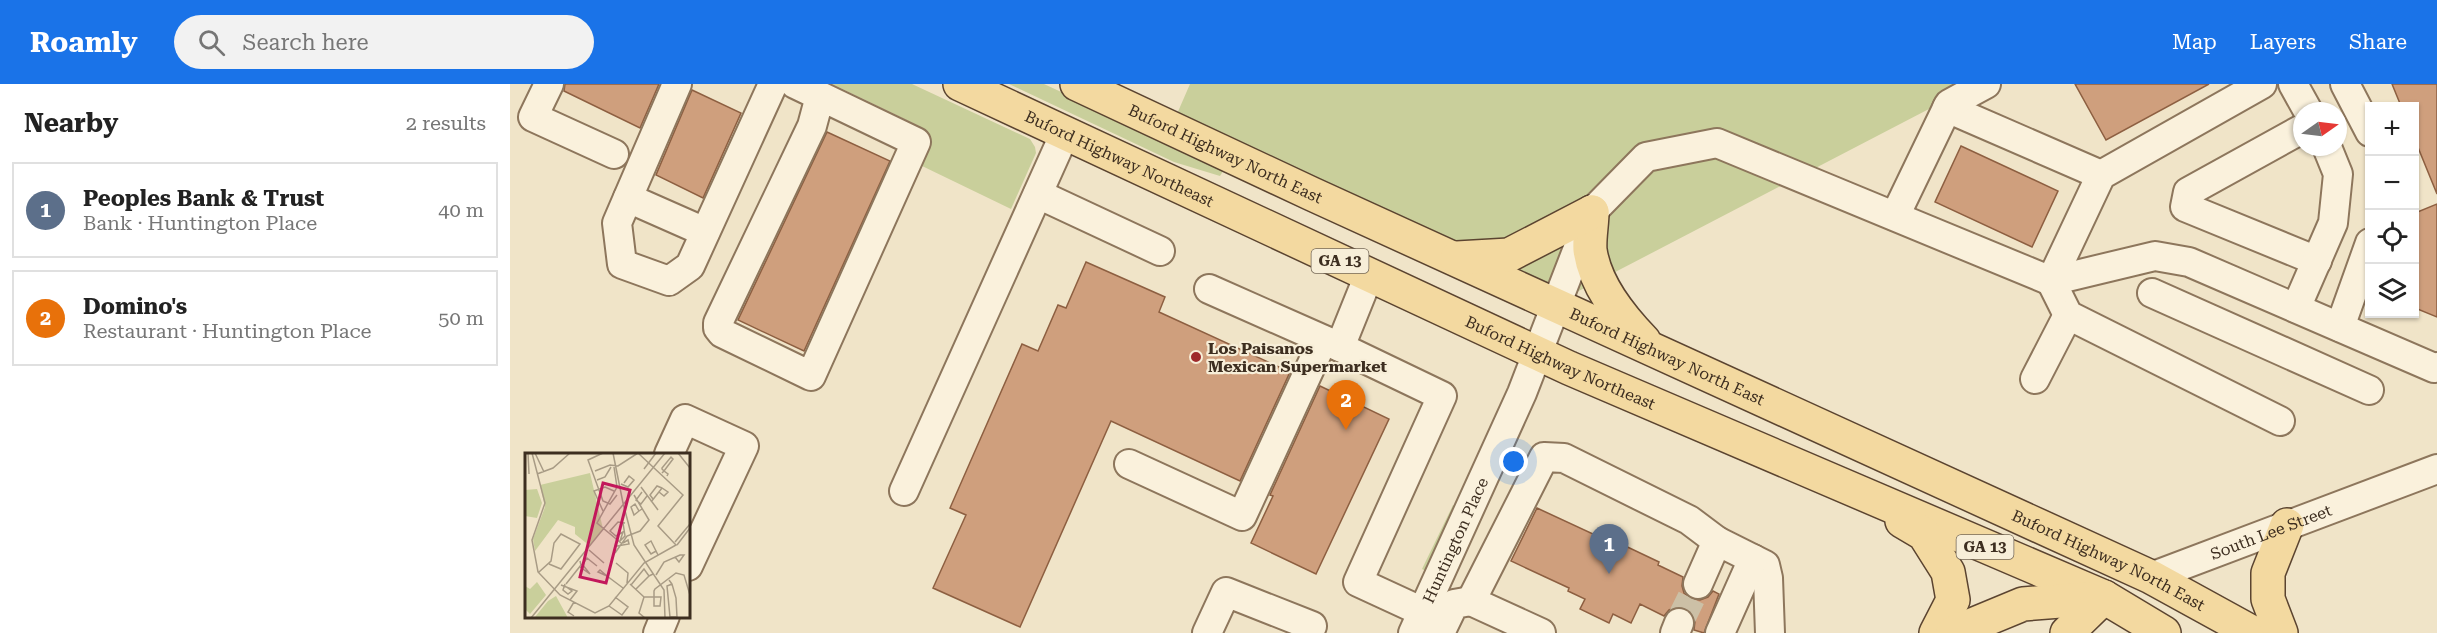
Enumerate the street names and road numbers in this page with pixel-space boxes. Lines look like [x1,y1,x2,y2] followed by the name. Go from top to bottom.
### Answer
[1125,100,1325,208] street label: Buford Highway North East
[1022,107,1217,211] street label: Buford Highway Northeast
[1312,249,1368,273] road number: GA 13
[1567,304,1768,409] street label: Buford Highway North East
[1462,312,1658,414] street label: Buford Highway Northeast
[1419,474,1492,606] street label: Huntington Place
[2208,501,2334,564] street label: South Lee Street
[2009,506,2208,615] street label: Buford Highway North East
[1956,535,2014,559] road number: GA 13

